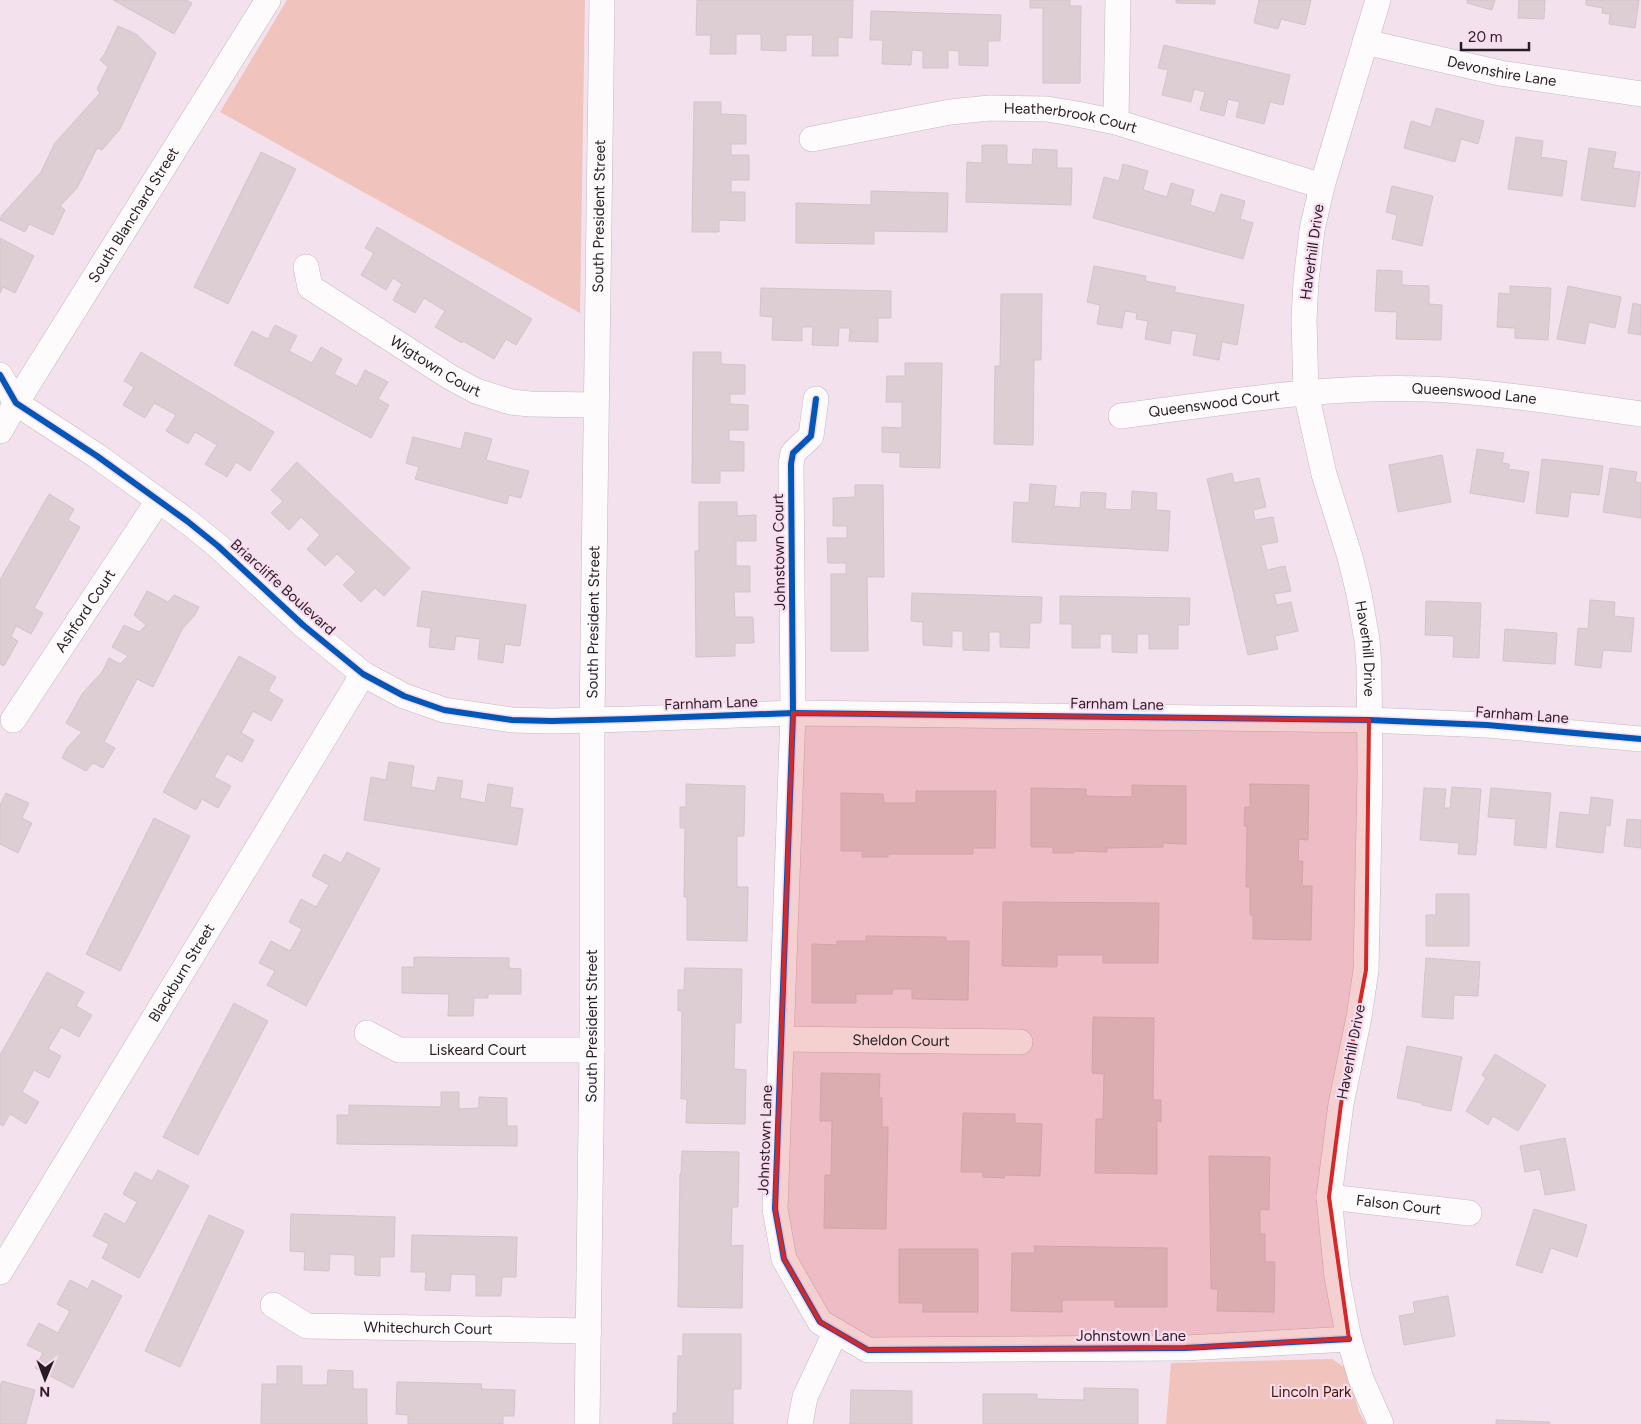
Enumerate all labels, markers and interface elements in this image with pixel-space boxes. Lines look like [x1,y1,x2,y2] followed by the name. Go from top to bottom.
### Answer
[1461,20,1528,52] scale bar
[1468,28,1502,46] text: 20 m
[1445,52,1558,90] street label: Devonshire Lane
[1003,99,1140,137] street label: Heatherbrook Court
[589,139,609,293] street label: South President Street
[84,144,183,286] street label: South Blanchard Street
[1296,203,1328,301] street label: Haverhill Drive
[387,332,483,401] street label: Wigtown Court
[1411,380,1538,408] street label: Queenswood Lane
[1147,386,1281,421] street label: Queenswood Court
[769,493,789,611] street label: Johnstown Court
[227,535,339,639] street label: Briarcliffe Boulevard
[583,545,603,699] street label: South President Street
[51,566,120,656] street label: Ashford Court
[1351,599,1378,697] street label: Haverhill Drive
[664,692,758,714] street label: Farnham Lane
[1070,694,1164,714] street label: Farnham Lane
[1475,703,1569,727] street label: Farnham Lane
[145,920,219,1025] street label: Blackburn Street
[582,949,601,1103] street label: South President Street
[1333,1003,1369,1101] street label: Haverhill Drive
[852,1031,950,1050] street label: Sheldon Court
[429,1041,527,1059] street label: Liskeard Court
[754,1085,776,1195] street label: Johnstown Lane
[1355,1191,1442,1219] street label: Falson Court
[363,1318,493,1338] street label: Whitechurch Court
[1076,1327,1186,1345] street label: Johnstown Lane
[20,1354,70,1404] north arrow
[39,1383,50,1400] text: N
[1271,1383,1352,1401] park label: Lincoln Park

